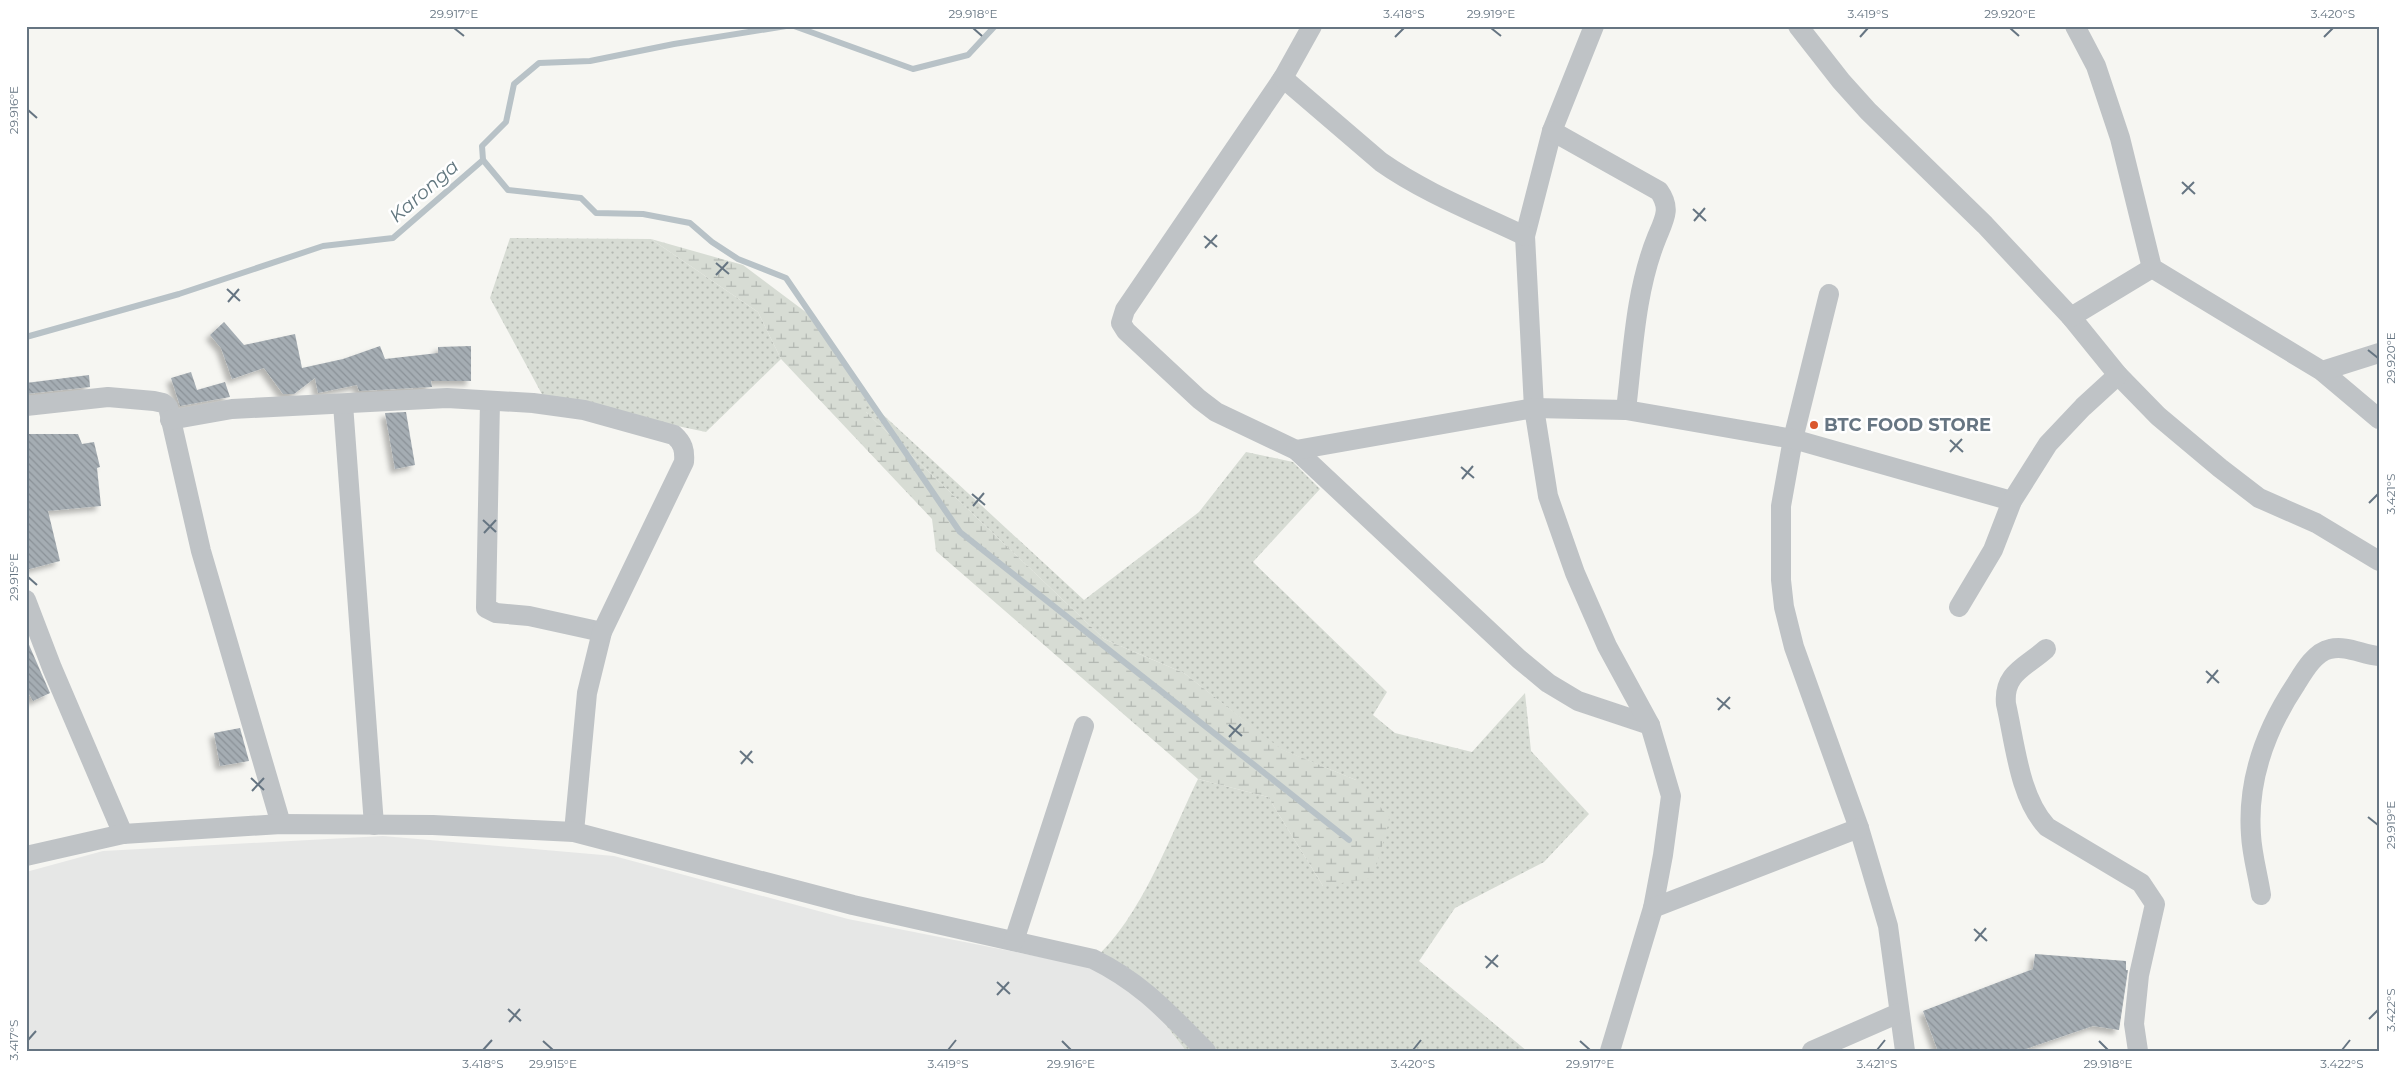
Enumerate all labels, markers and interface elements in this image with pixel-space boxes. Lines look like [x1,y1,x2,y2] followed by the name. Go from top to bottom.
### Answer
[430,6,478,21] text: 29.917°E
[949,6,997,21] text: 29.918°E
[1383,6,1425,21] text: 3.418°S
[1467,6,1515,21] text: 29.919°E
[1847,6,1889,21] text: 3.419°S
[1984,6,2036,21] text: 29.920°E
[2311,6,2355,21] text: 3.420°S
[6,86,21,134] text: 29.916°E
[385,155,463,227] water label: Karonga
[2383,332,2398,384] text: 29.920°E
[1824,414,1991,436] place label: BTC FOOD STORE
[1808,419,1820,431] marker: BTC FOOD STORE
[2383,474,2398,514] text: 3.421°S
[6,553,21,601] text: 29.915°E
[2383,801,2398,849] text: 29.919°E
[2383,988,2398,1032] text: 3.422°S
[6,1020,21,1060] text: 3.417°S
[462,1056,504,1071] text: 3.418°S
[529,1056,577,1071] text: 29.915°E
[927,1056,969,1071] text: 3.419°S
[1047,1056,1095,1071] text: 29.916°E
[1391,1056,1435,1071] text: 3.420°S
[1566,1056,1614,1071] text: 29.917°E
[1857,1056,1897,1071] text: 3.421°S
[2084,1056,2132,1071] text: 29.918°E
[2320,1056,2364,1071] text: 3.422°S

